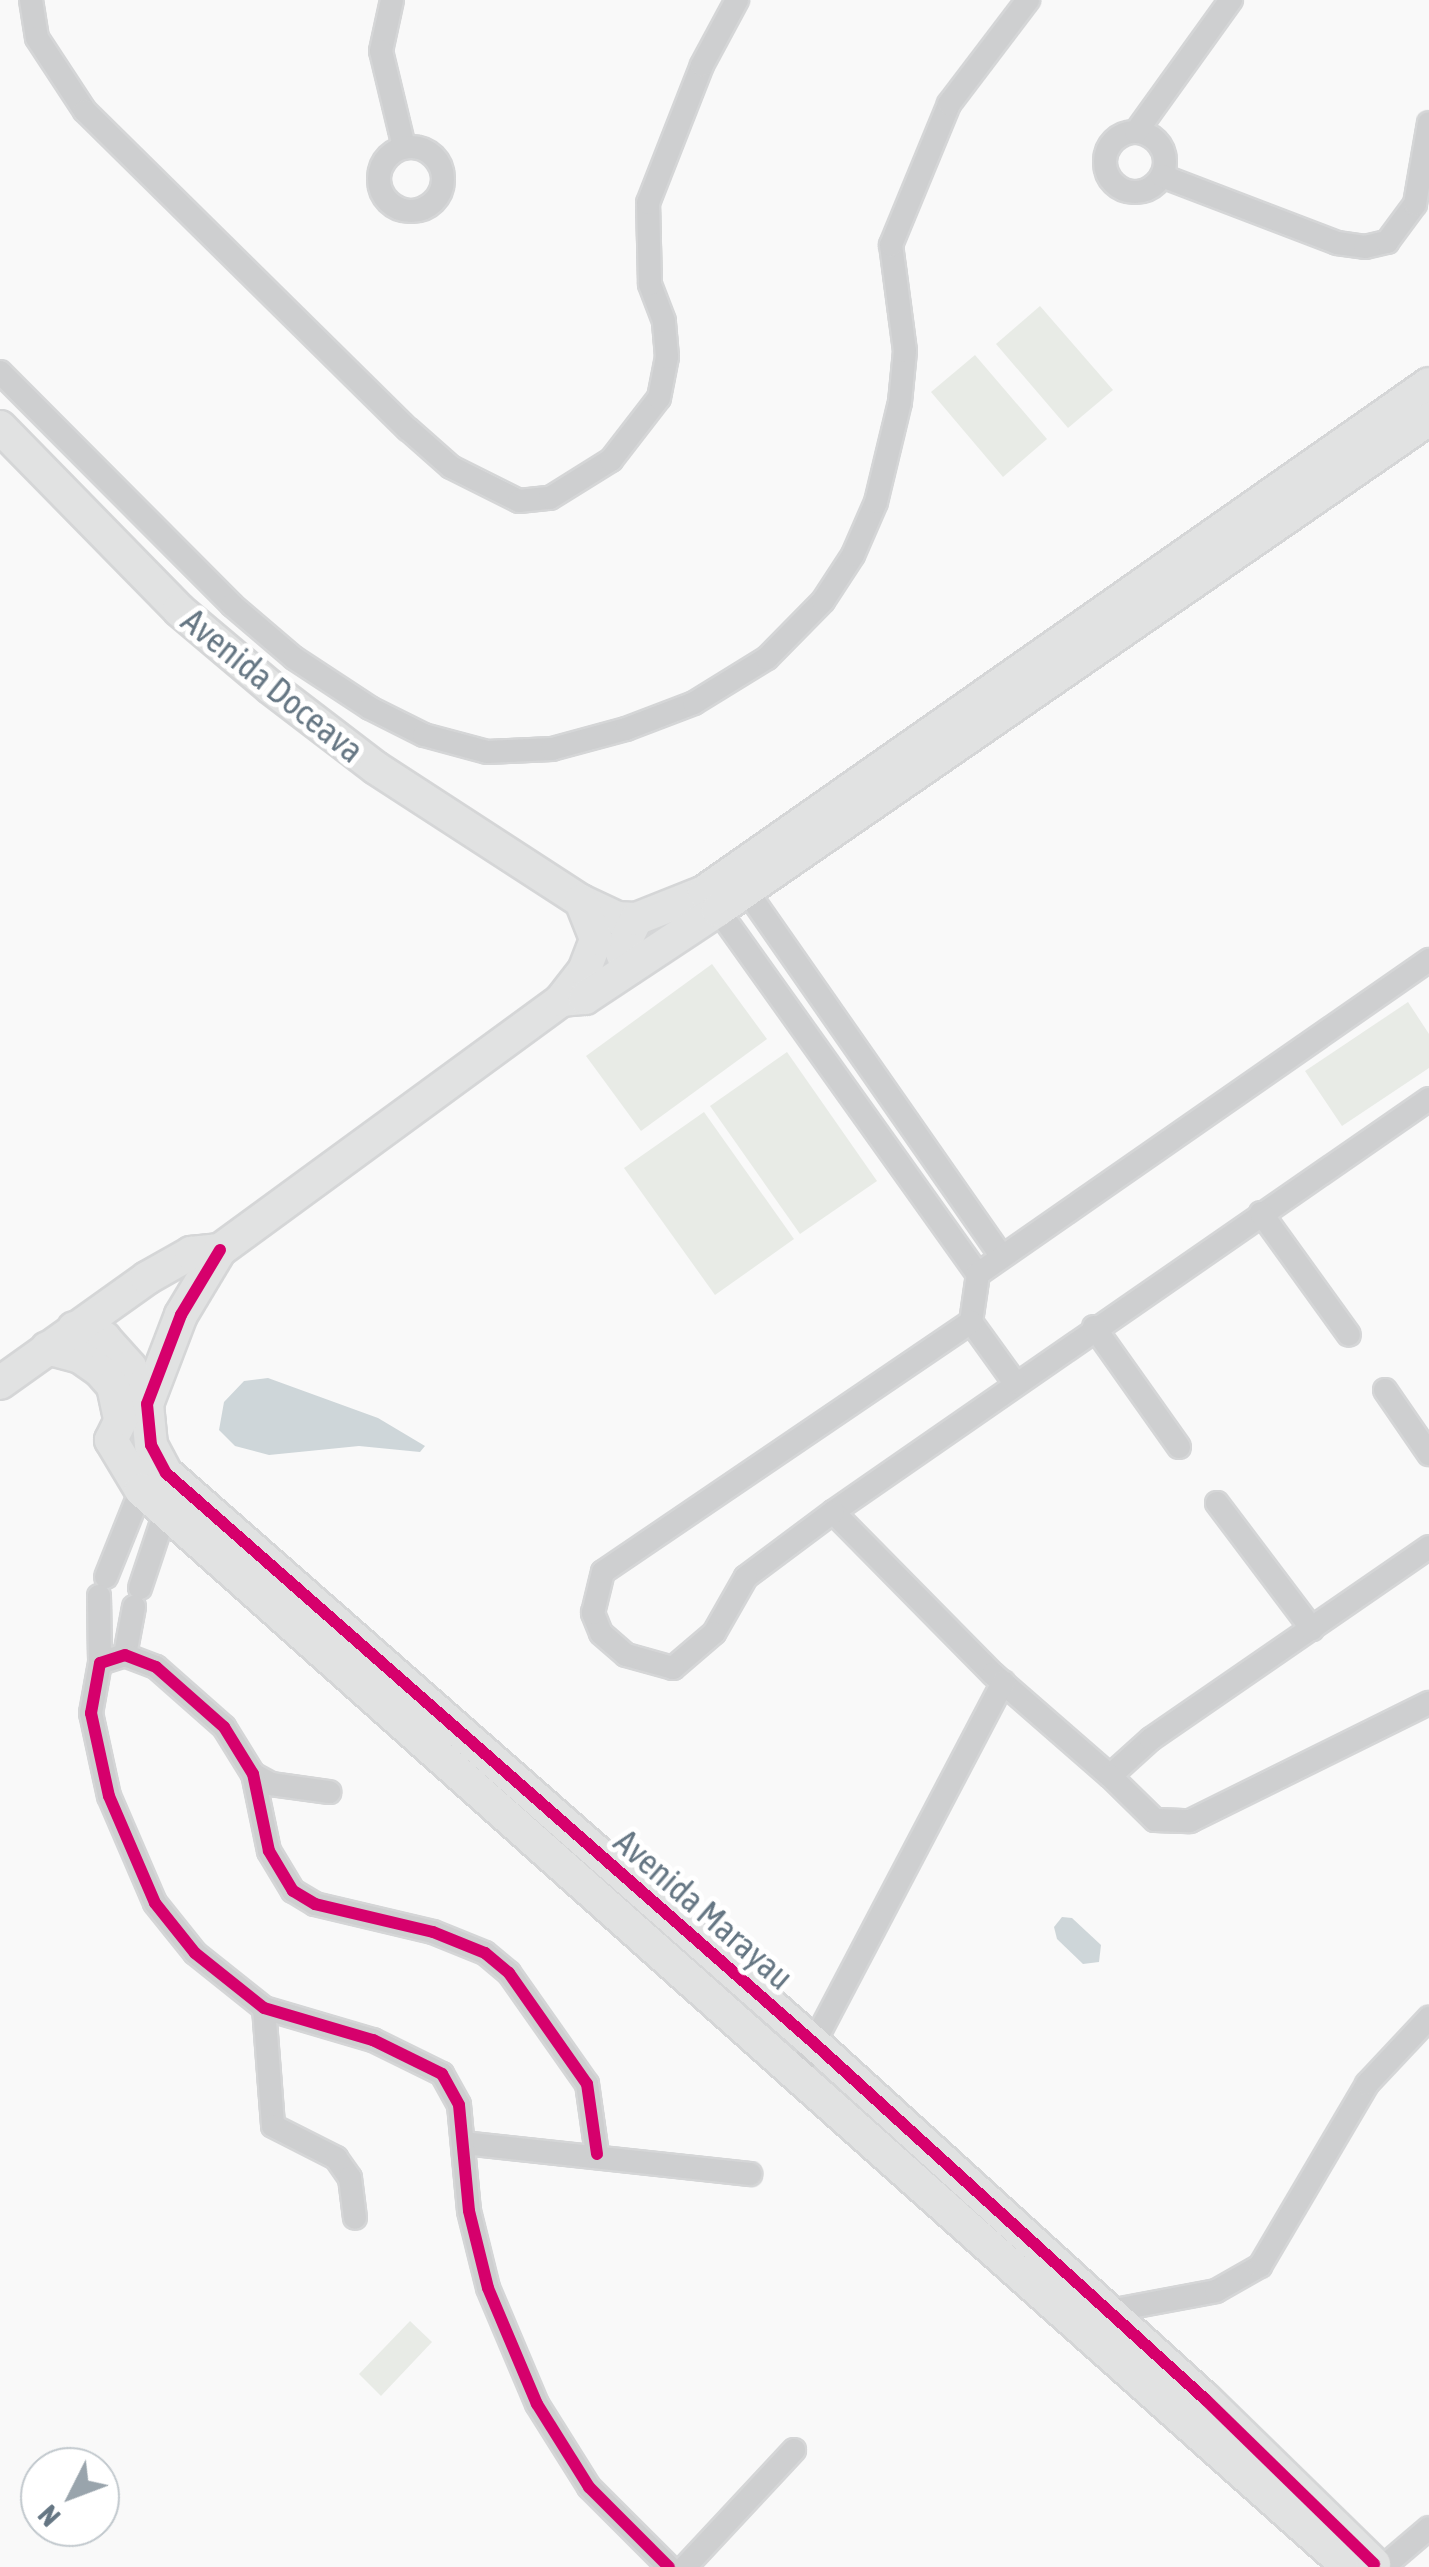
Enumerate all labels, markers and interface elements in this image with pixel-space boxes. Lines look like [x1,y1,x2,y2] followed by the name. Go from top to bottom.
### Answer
[174,599,372,771] street label: Avenida Doceava
[606,1820,802,1998] street label: Avenida Marayau
[20,2447,120,2547] north arrow
[32,2499,67,2533] text: N

